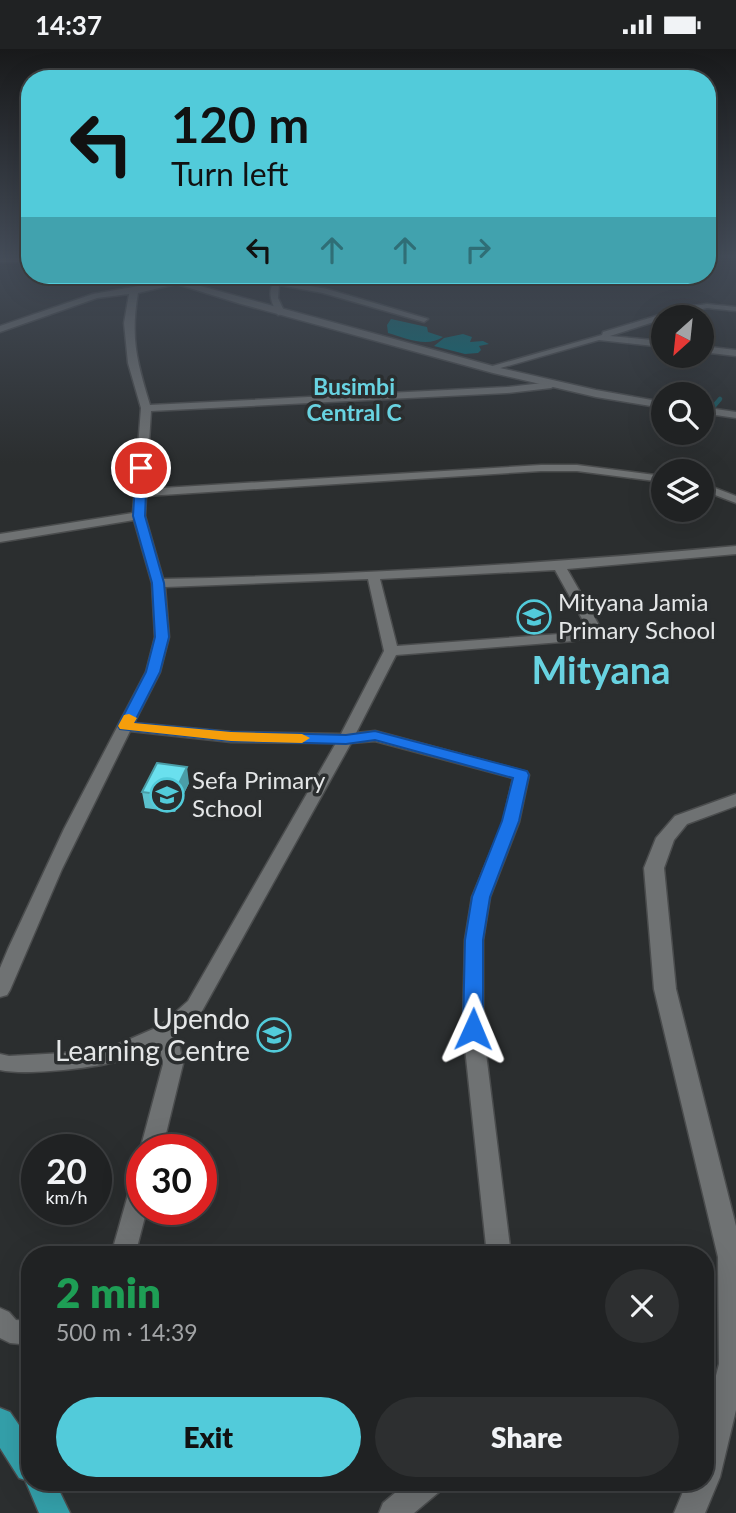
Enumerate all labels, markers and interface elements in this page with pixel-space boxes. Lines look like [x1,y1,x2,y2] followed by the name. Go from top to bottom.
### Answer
[35,9,102,41] text: 14:37
[171,95,309,153] text: 120 m
[56,98,147,189] icon: left
[171,154,288,193] text: Turn left
[240,231,278,269] icon: left
[313,231,351,269] icon: ahead
[386,231,424,269] icon: ahead
[459,231,497,269] icon: right
[651,305,714,367] north arrow
[651,305,714,522] map controls
[306,372,402,426] district label: Busimbi Central C
[651,382,714,445] button: search
[111,438,171,498] pin
[122,449,160,487] icon: arrive
[651,459,714,522] button: layers
[558,587,716,644] place label: Mityana Jamia Primary School
[515,598,553,636] school or university icon: Mityana Jamia Primary School
[531,646,671,692] district label: Mityana
[192,765,326,822] place label: Sefa Primary School
[148,776,186,814] school or university icon: Sefa Primary School
[436,992,510,1066] position arrow
[55,1001,250,1067] place label: Upendo Learning Centre
[255,1016,293,1054] school or university icon: Upendo Learning Centre
[126,1134,217,1225] speed limit sign: 30
[46,1149,87,1191] text: 20
[45,1186,88,1208] text: km/h
[56,1267,161,1317] text: 2 min
[605,1269,679,1343] button: close
[56,1318,198,1346] text: 500 m · 14:39
[56,1397,361,1477] button: Exit
[375,1397,679,1477] button: Share

